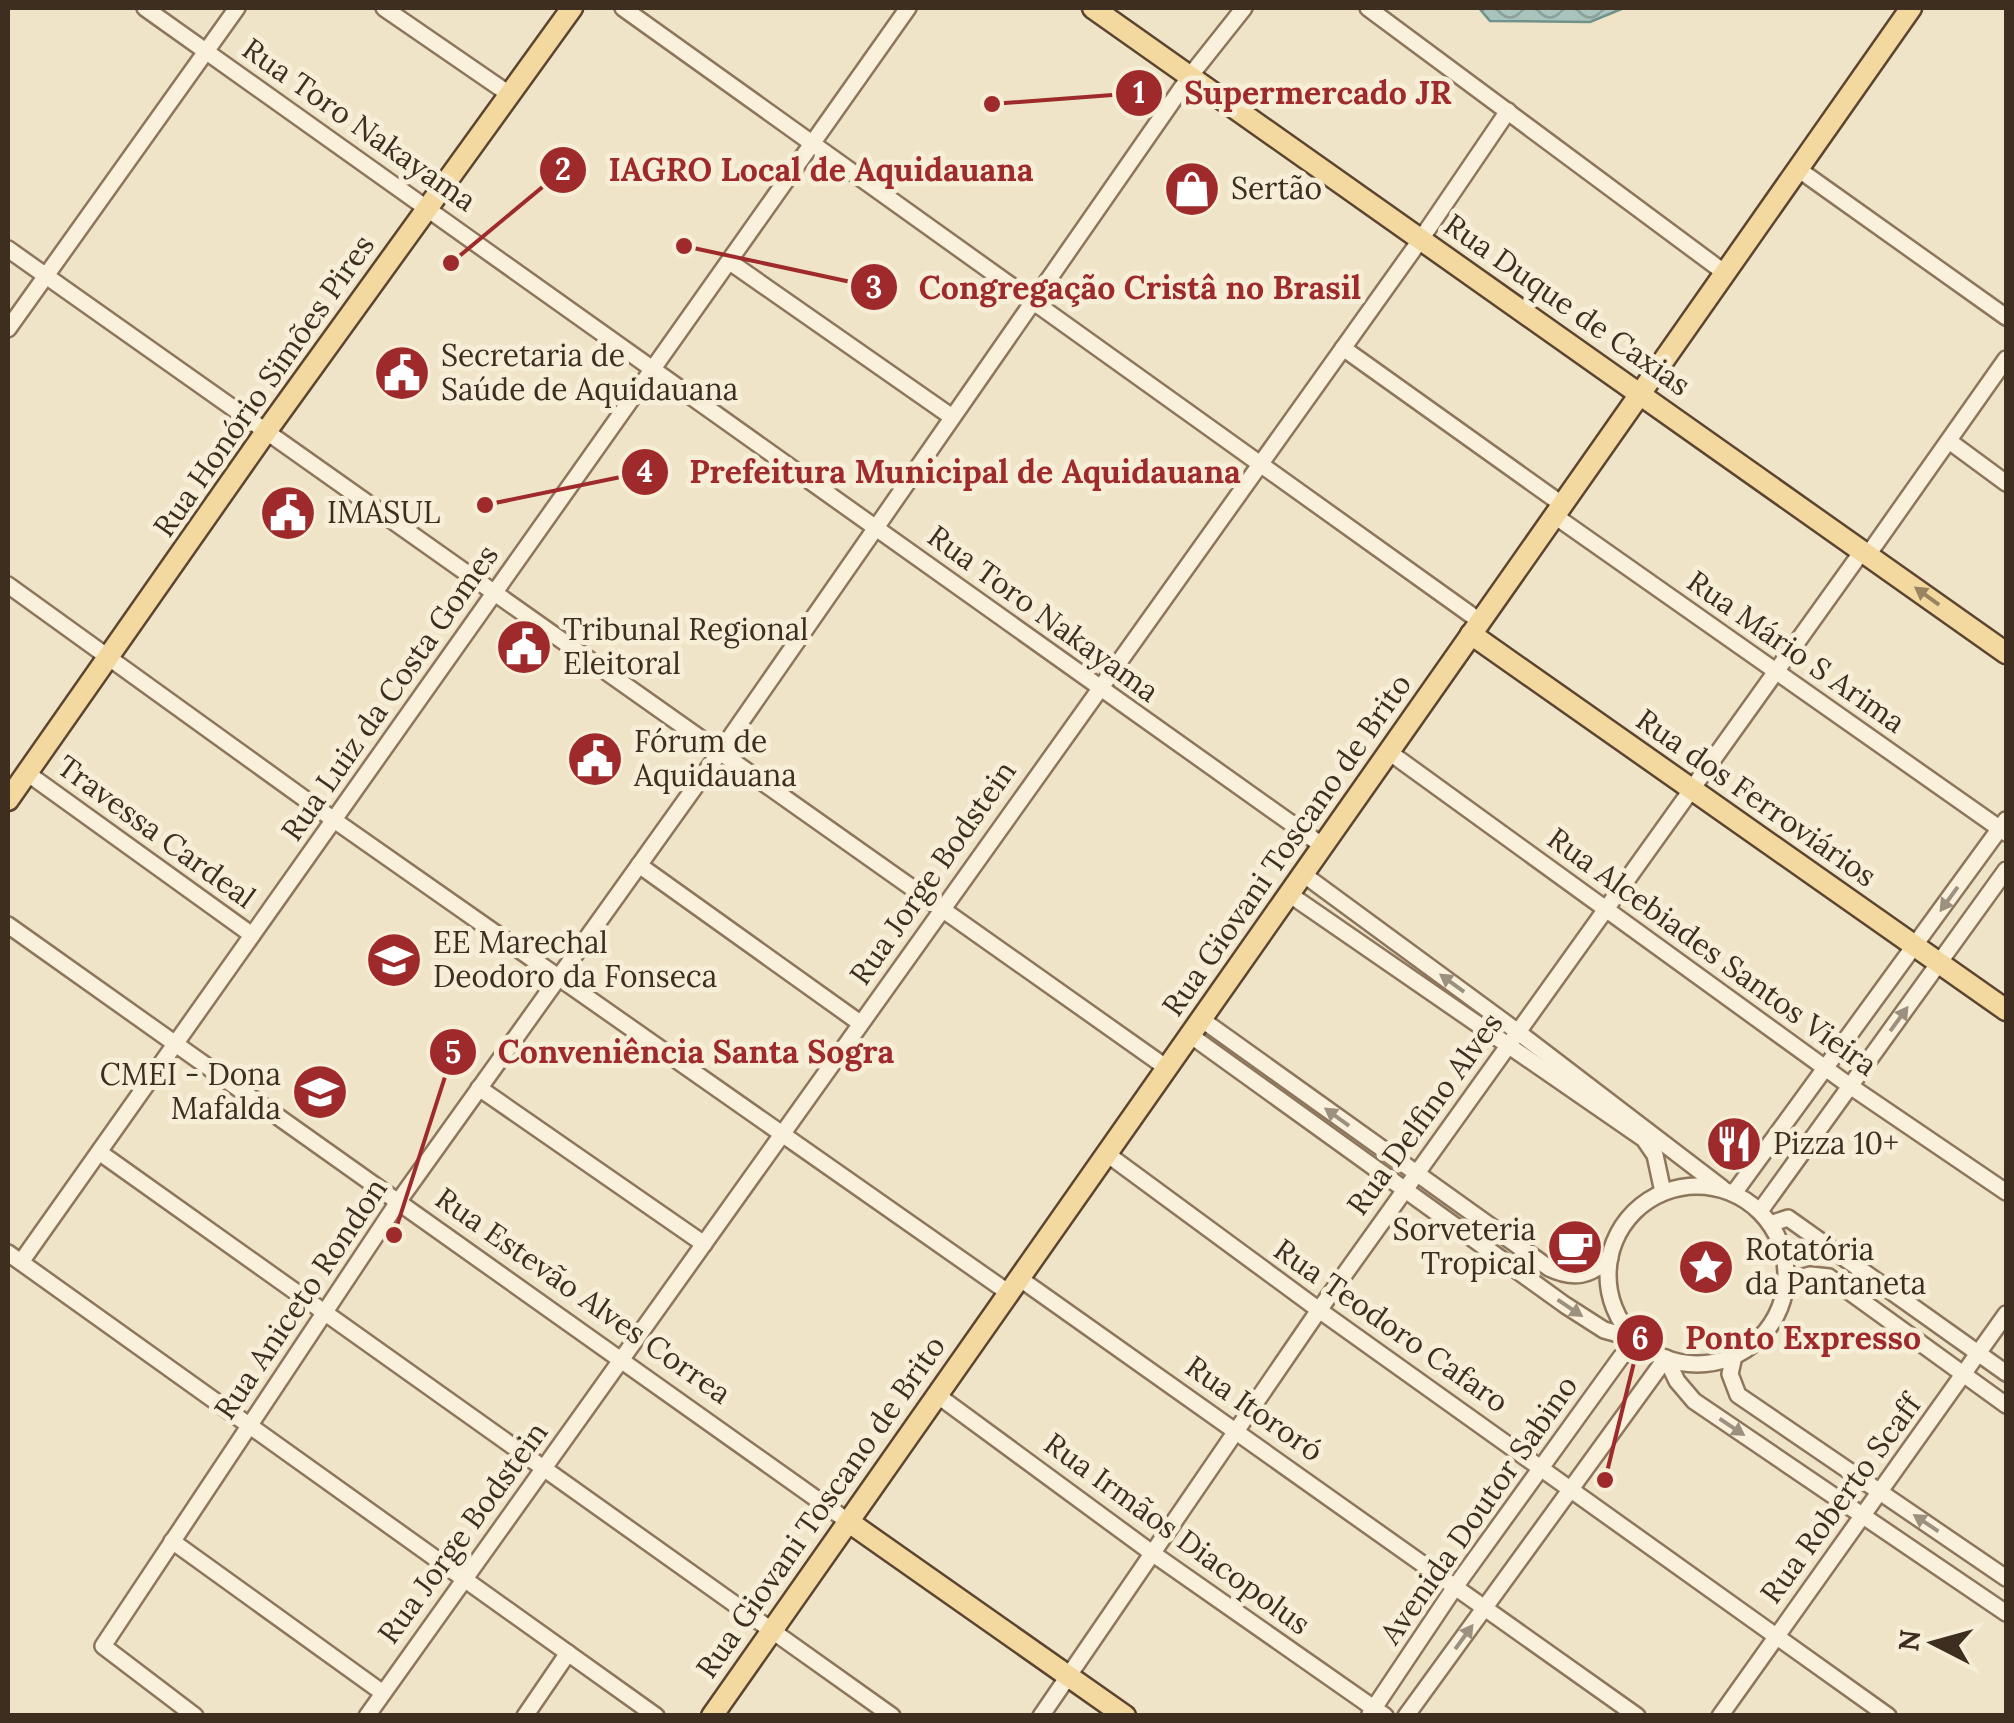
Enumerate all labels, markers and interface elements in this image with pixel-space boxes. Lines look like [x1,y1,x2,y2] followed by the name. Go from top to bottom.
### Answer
[235,29,484,220] street label: Rua Toro Nakayama
[1114,62,1472,124] callout: Supermercado JR
[1184,72,1452,113] text: Supermercado JR
[1133,73,1145,111] text: 1
[538,139,1053,201] callout: IAGRO Local de Aquidauana
[608,149,1034,190] text: IAGRO Local de Aquidauana
[555,150,571,188] text: 2
[1162,159,1222,219] shop icon: Sertão
[1231,169,1322,207] place label: Sertão
[1437,205,1698,403] street label: Rua Duque de Caxias
[144,227,382,544] street label: Rua Honório Simões Pires
[849,256,1381,318] callout: Congregação Cristâ no Brasil
[919,267,1361,308] text: Congregação Cristâ no Brasil
[866,268,882,306] text: 3
[441,336,738,408] place label: Secretaria de Saúde de Aquidauana
[372,343,432,403] public building icon: Secretaria de Saúde de Aquidauana
[620,441,1261,503] callout: Prefeitura Municipal de Aquidauana
[689,451,1241,492] text: Prefeitura Municipal de Aquidauana
[637,452,653,490] text: 4
[258,483,318,543] public building icon: IMASUL
[327,493,440,531] place label: IMASUL
[920,516,1167,711] street label: Rua Toro Nakayama
[272,537,506,848] street label: Rua Luiz da Costa Gomes
[1680,562,1913,741] street label: Rua Mário S Arima
[1914,587,1941,606] one-way arrow
[563,610,808,682] place label: Tribunal Regional Eleitoral
[494,617,554,677] public building icon: Tribunal Regional Eleitoral
[1153,666,1419,1023] street label: Rua Giovani Toscano de Brito
[1629,700,1884,894] street label: Rua dos Ferroviários
[633,722,797,794] place label: Fórum de Aquidauana
[565,729,625,789] public building icon: Fórum de Aquidauana
[50,746,263,916] street label: Travessa Cardeal
[841,753,1024,992] street label: Rua Jorge Bodstein
[1540,819,1885,1084] street label: Rua Alcebiades Santos Vieira
[1940,886,1959,912] one-way arrow
[433,923,717,995] place label: EE Marechal Deodoro da Fonseca
[364,930,424,990] school or university icon: EE Marechal Deodoro da Fonseca
[1439,974,1465,994] one-way arrow
[1338,1005,1510,1222] street label: Rua Delfino Alves
[1889,1005,1908,1032] one-way arrow
[428,1021,914,1083] callout: Conveniência Santa Sogra
[498,1031,894,1072] text: Conveniência Santa Sogra
[445,1033,461,1071] text: 5
[100,1055,281,1127] place label: CMEI - Dona Mafalda
[290,1062,350,1122] school or university icon: CMEI - Dona Mafalda
[1324,1108,1350,1128] one-way arrow
[1704,1114,1764,1174] restaurant icon: Pizza 10+
[1773,1124,1899,1162] place label: Pizza 10+
[205,1171,395,1426] street label: Rua Aniceto Rondon
[429,1179,739,1412] street label: Rua Estevão Alves Correa
[1392,1210,1536,1282] place label: Sorveteria Tropical
[1545,1217,1605,1277] cafe icon: Sorveteria Tropical
[1267,1230,1516,1420] street label: Rua Teodoro Cafaro
[1745,1230,1926,1302] place label: Rotatória da Pantaneta
[1676,1237,1736,1297] place icon: Rotatória da Pantaneta
[1556,1298,1583,1316] one-way arrow
[1615,1307,1942,1369] callout: Ponto Expresso
[1685,1317,1921,1358] text: Ponto Expresso
[1631,1319,1649,1357] text: 6
[687,1328,953,1685] street label: Rua Giovani Toscano de Brito
[1178,1347,1331,1469] street label: Rua Itororó
[1370,1368,1585,1652] street label: Avenida Doutor Sabino
[1752,1385,1930,1610] street label: Rua Roberto Scaff
[369,1414,556,1651] street label: Rua Jorge Bodstein
[1718,1417,1745,1436] one-way arrow
[1037,1424,1318,1642] street label: Rua Irmãos Diacopolus
[1912,1514,1939,1533] one-way arrow
[1884,1593,1984,1693] north arrow
[1453,1623,1473,1650] one-way arrow
[1890,1628,1928,1653] text: N

